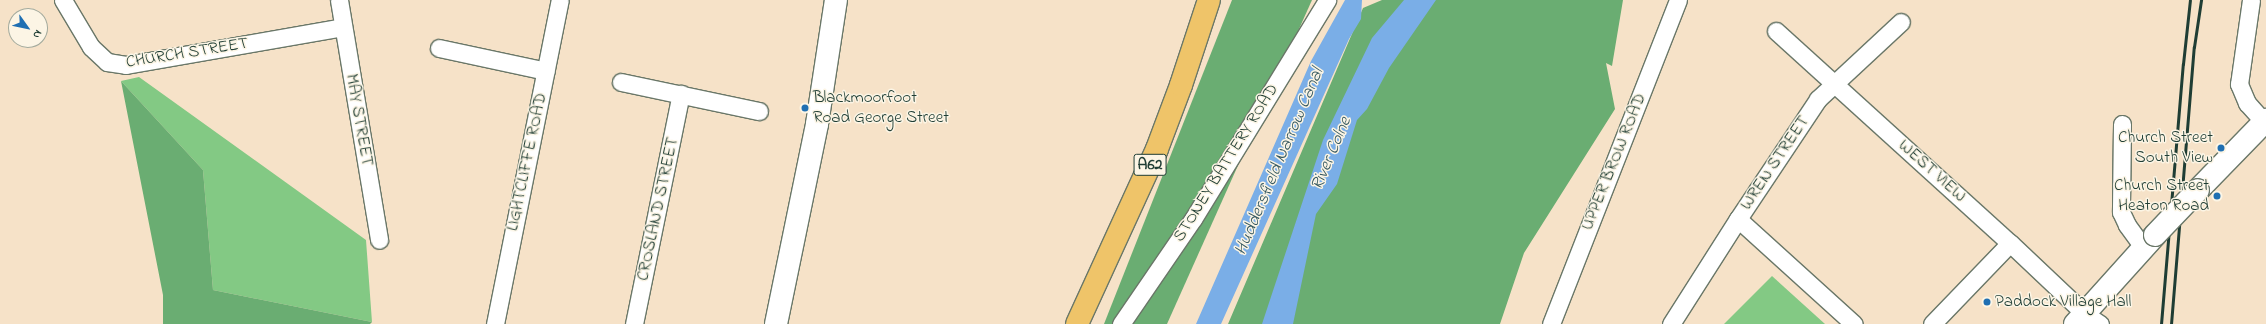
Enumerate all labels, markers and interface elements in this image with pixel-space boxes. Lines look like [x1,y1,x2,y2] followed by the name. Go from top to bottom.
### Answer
[8,8,48,48] north arrow
[28,27,46,41] text: N
[124,33,250,73] street label: CHURCH STREET
[1231,65,1329,259] water label: Huddersfield Narrow Canal
[341,72,377,168] street label: MAY STREET
[1169,80,1283,246] street label: STONEY BATTERY ROAD
[813,88,949,128] place label: Blackmoorfoot Road George Street
[502,91,552,233] street label: LIGHTCLIFFE ROAD
[1577,91,1651,233] street label: UPPER BROW ROAD
[800,103,810,113] marker: Blackmoorfoot Road George Street
[1736,112,1814,214] street label: WREN STREET
[1307,114,1357,194] water label: River Colne
[2118,128,2213,168] place label: Church Street South View
[633,135,683,283] street label: CROSLAND STREET
[1894,135,1970,207] street label: WEST VIEW
[2216,143,2226,153] marker: Church Street South View
[1133,151,1167,179] road number: A62
[2114,176,2209,216] place label: Church Street Heaton Road
[2212,191,2222,201] marker: Church Street Heaton Road
[1995,292,2131,312] place label: Paddock Village Hall
[1982,297,1992,307] marker: Paddock Village Hall

